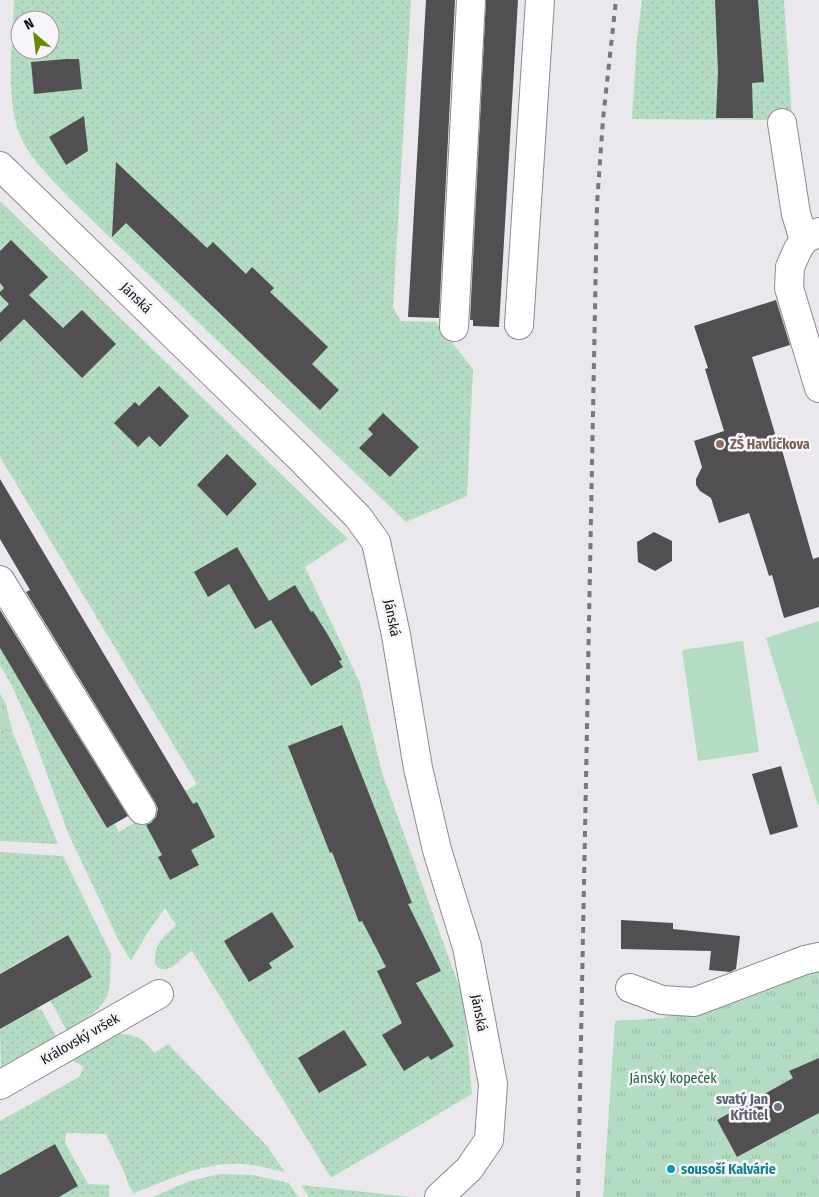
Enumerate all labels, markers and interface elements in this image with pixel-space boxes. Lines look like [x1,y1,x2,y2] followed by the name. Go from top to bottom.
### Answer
[10,10,60,60] north arrow
[21,14,37,33] text: N
[117,279,155,317] street label: Jánská
[730,435,810,453] place label: ZŠ Havlíčkova
[714,438,726,450] marker: ZŠ Havlíčkova
[380,598,404,638] street label: Jánská
[467,993,491,1033] street label: Jánská
[38,1009,123,1068] street label: Královský vršek
[629,1070,717,1087] park label: Jánský kopeček
[716,1091,768,1124] place label: svatý Jan Křtitel
[772,1101,784,1113] marker: svatý Jan Křtitel
[681,1161,776,1178] place label: sousoší Kalvárie
[665,1163,677,1175] marker: sousoší Kalvárie

